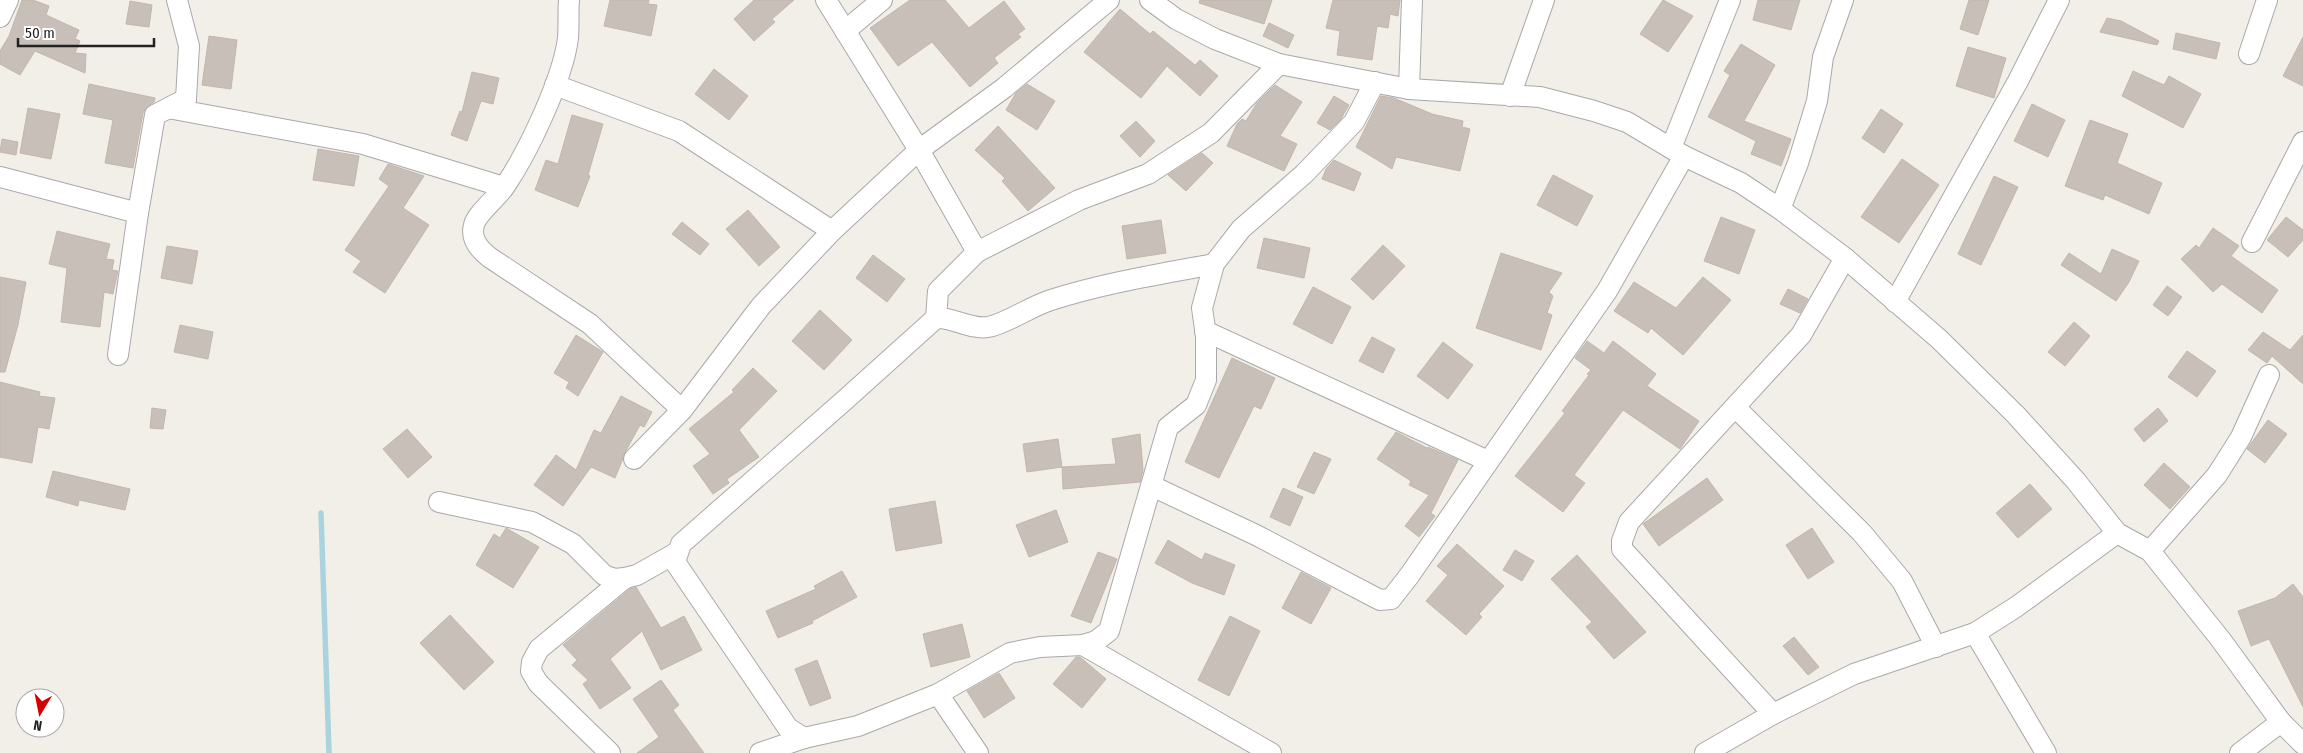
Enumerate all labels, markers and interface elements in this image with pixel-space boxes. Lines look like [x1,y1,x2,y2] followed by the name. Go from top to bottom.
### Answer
[18,15,154,47] scale bar
[25,24,55,42] text: 50 m
[15,688,65,738] north arrow
[32,716,43,734] text: N

